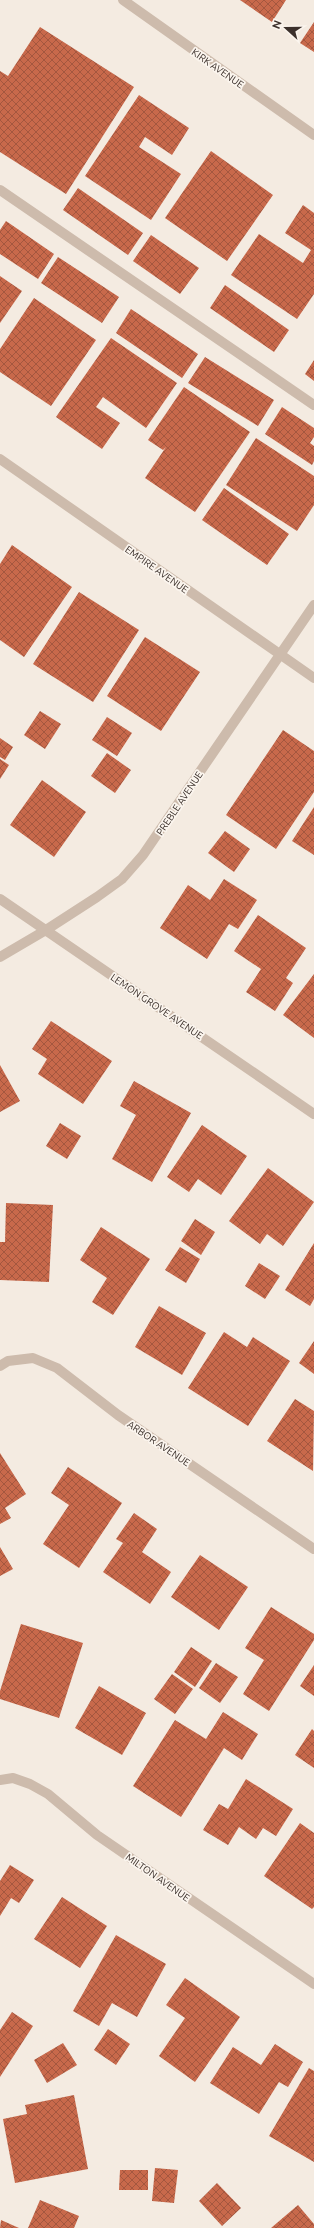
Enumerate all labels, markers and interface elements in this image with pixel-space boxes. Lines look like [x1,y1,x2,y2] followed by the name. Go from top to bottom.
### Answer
[266,8,306,48] north arrow
[270,18,284,30] text: N
[190,46,246,91] street label: KIRK AVENUE
[123,544,191,596] street label: EMPIRE AVENUE
[154,769,205,837] street label: PREBLE AVENUE
[109,971,205,1042] street label: LEMON GROVE AVENUE
[125,1418,192,1469] street label: ARBOR AVENUE
[124,1851,192,1904] street label: MILTON AVENUE

